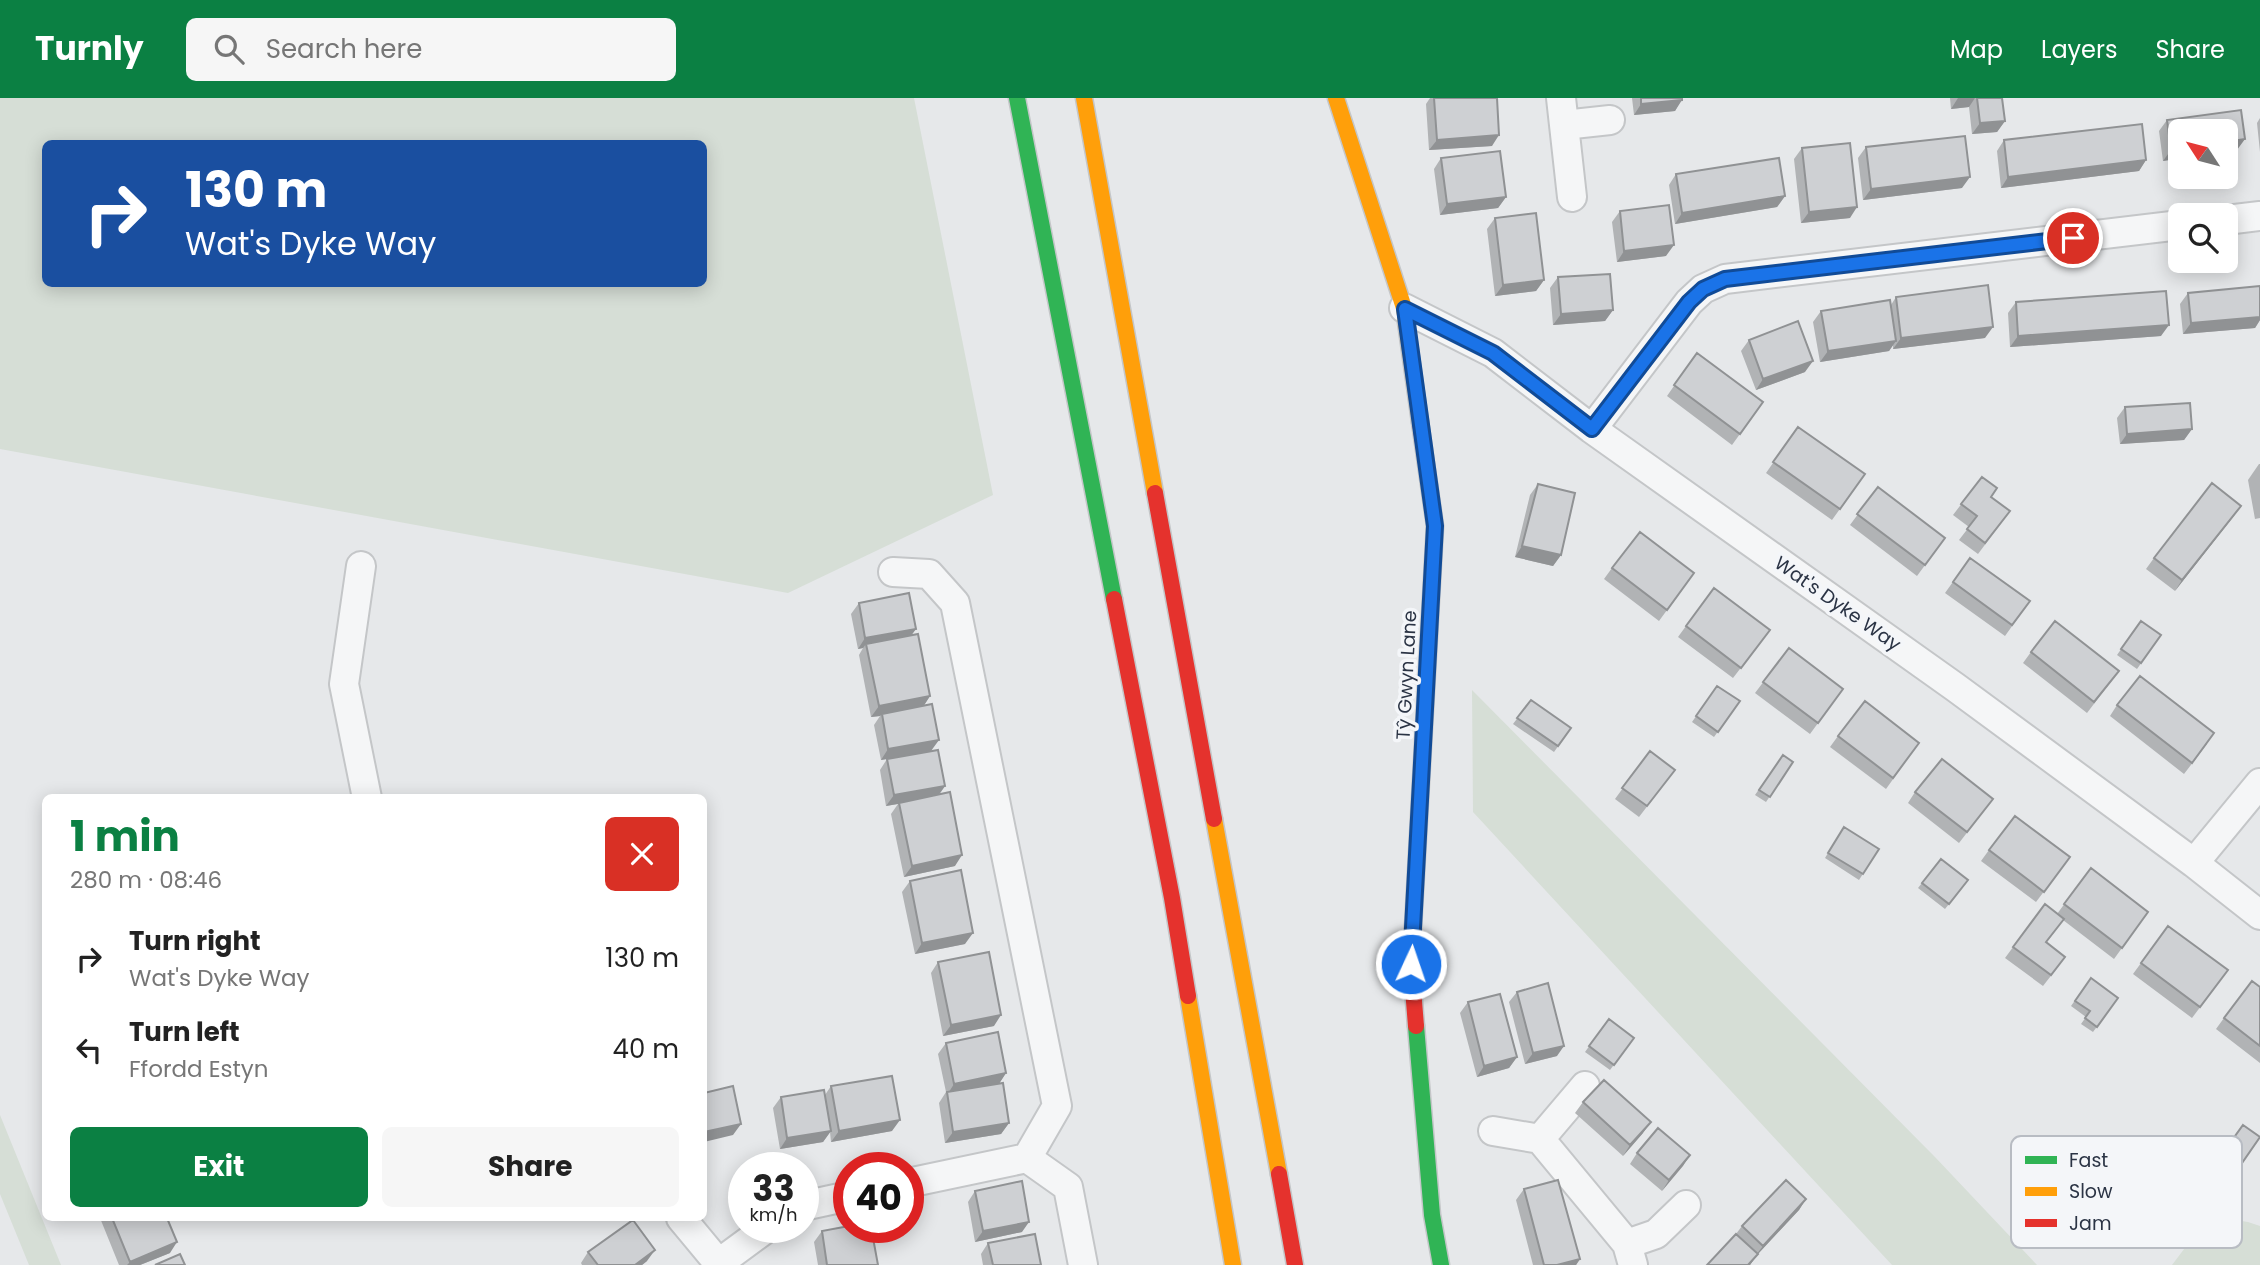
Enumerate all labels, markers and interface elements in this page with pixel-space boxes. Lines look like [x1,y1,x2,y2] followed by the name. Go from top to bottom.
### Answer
[186,18,676,81] search box
[35,25,144,72] text: Turnly
[210,30,248,68] icon: search
[266,31,422,67] text: Search here
[1950,33,2003,66] text: Map
[2041,33,2117,66] text: Layers
[2155,33,2225,66] text: Share
[2168,119,2238,189] north arrow
[2168,119,2238,273] map controls
[185,156,327,224] text: 130 m
[70,168,161,259] icon: right
[2168,203,2238,273] button: search
[2043,208,2103,268] pin
[2054,219,2092,257] icon: arrive
[185,221,436,266] text: Wat's Dyke Way
[1769,550,1907,657] street label: Wat's Dyke Way
[1390,610,1423,740] street label: Tŷ Gwyn Lane
[70,807,180,866] text: 1 min
[605,817,679,891] button: close
[70,864,222,896] text: 280 m · 08:46
[129,923,261,959] text: Turn right
[1374,927,1448,1001] position arrow
[70,940,108,978] icon: right
[605,940,679,976] text: 130 m
[129,962,310,994] text: Wat's Dyke Way
[129,1014,240,1050] text: Turn left
[70,1031,108,1069] icon: left
[613,1031,679,1067] text: 40 m
[129,1053,269,1085] text: Ffordd Estyn
[70,1127,368,1207] button: Exit
[382,1127,679,1207] button: Share
[2011,1136,2242,1248] legend
[2069,1147,2108,1174] text: Fast
[833,1152,924,1243] speed limit sign: 40
[752,1164,795,1213] text: 33
[2069,1178,2113,1205] text: Slow
[750,1202,797,1227] text: km/h
[2069,1210,2111,1237] text: Jam

